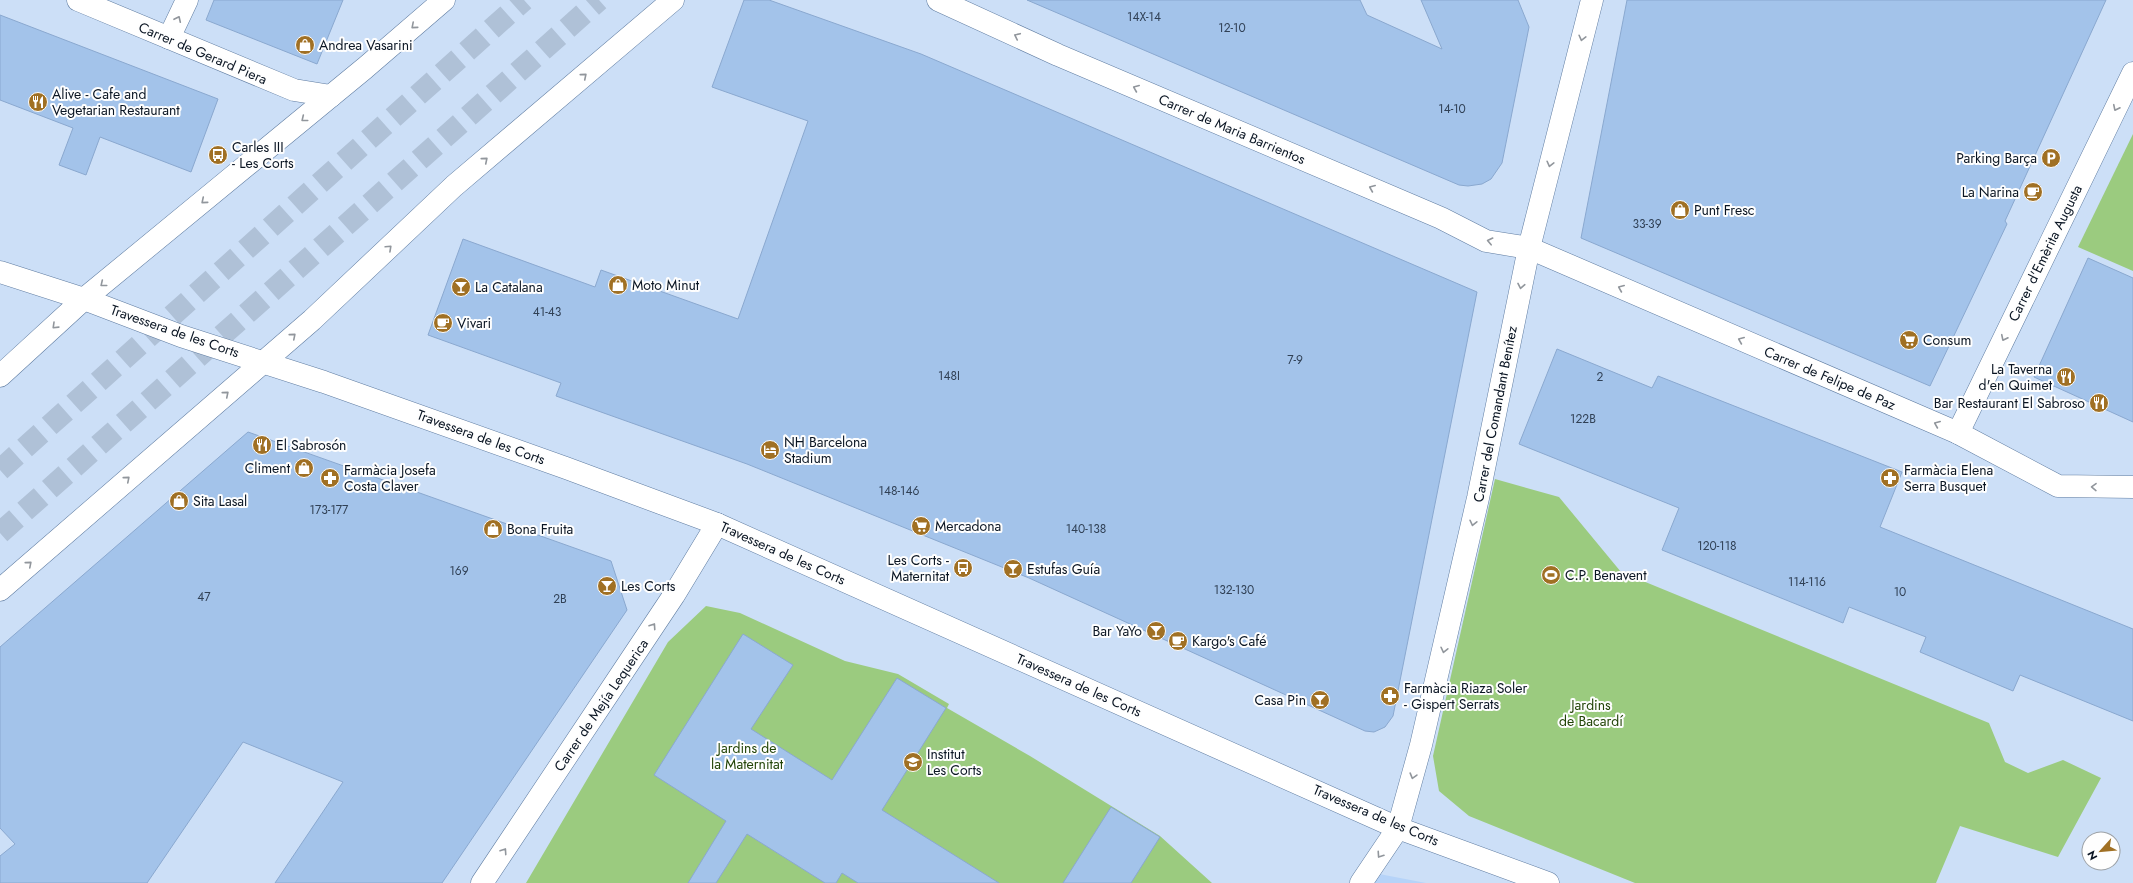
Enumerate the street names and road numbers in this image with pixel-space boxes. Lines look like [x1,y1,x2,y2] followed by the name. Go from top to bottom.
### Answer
[136,17,270,89] street label: Carrer de Gerard Piera
[1155,89,1309,169] street label: Carrer de Maria Barrientos
[2003,181,2087,325] street label: Carrer d'Emèrita Augusta
[108,300,242,363] street label: Travessera de les Corts
[1468,324,1522,504] street label: Carrer del Comandant Benítez
[1761,341,1899,415] street label: Carrer de Felipe de Paz
[414,405,548,470] street label: Travessera de les Corts
[717,516,849,590] street label: Travessera de les Corts
[549,635,653,775] street label: Carrer de Mejía Lequerica
[1013,648,1145,722] street label: Travessera de les Corts
[1310,779,1442,851] street label: Travessera de les Corts

